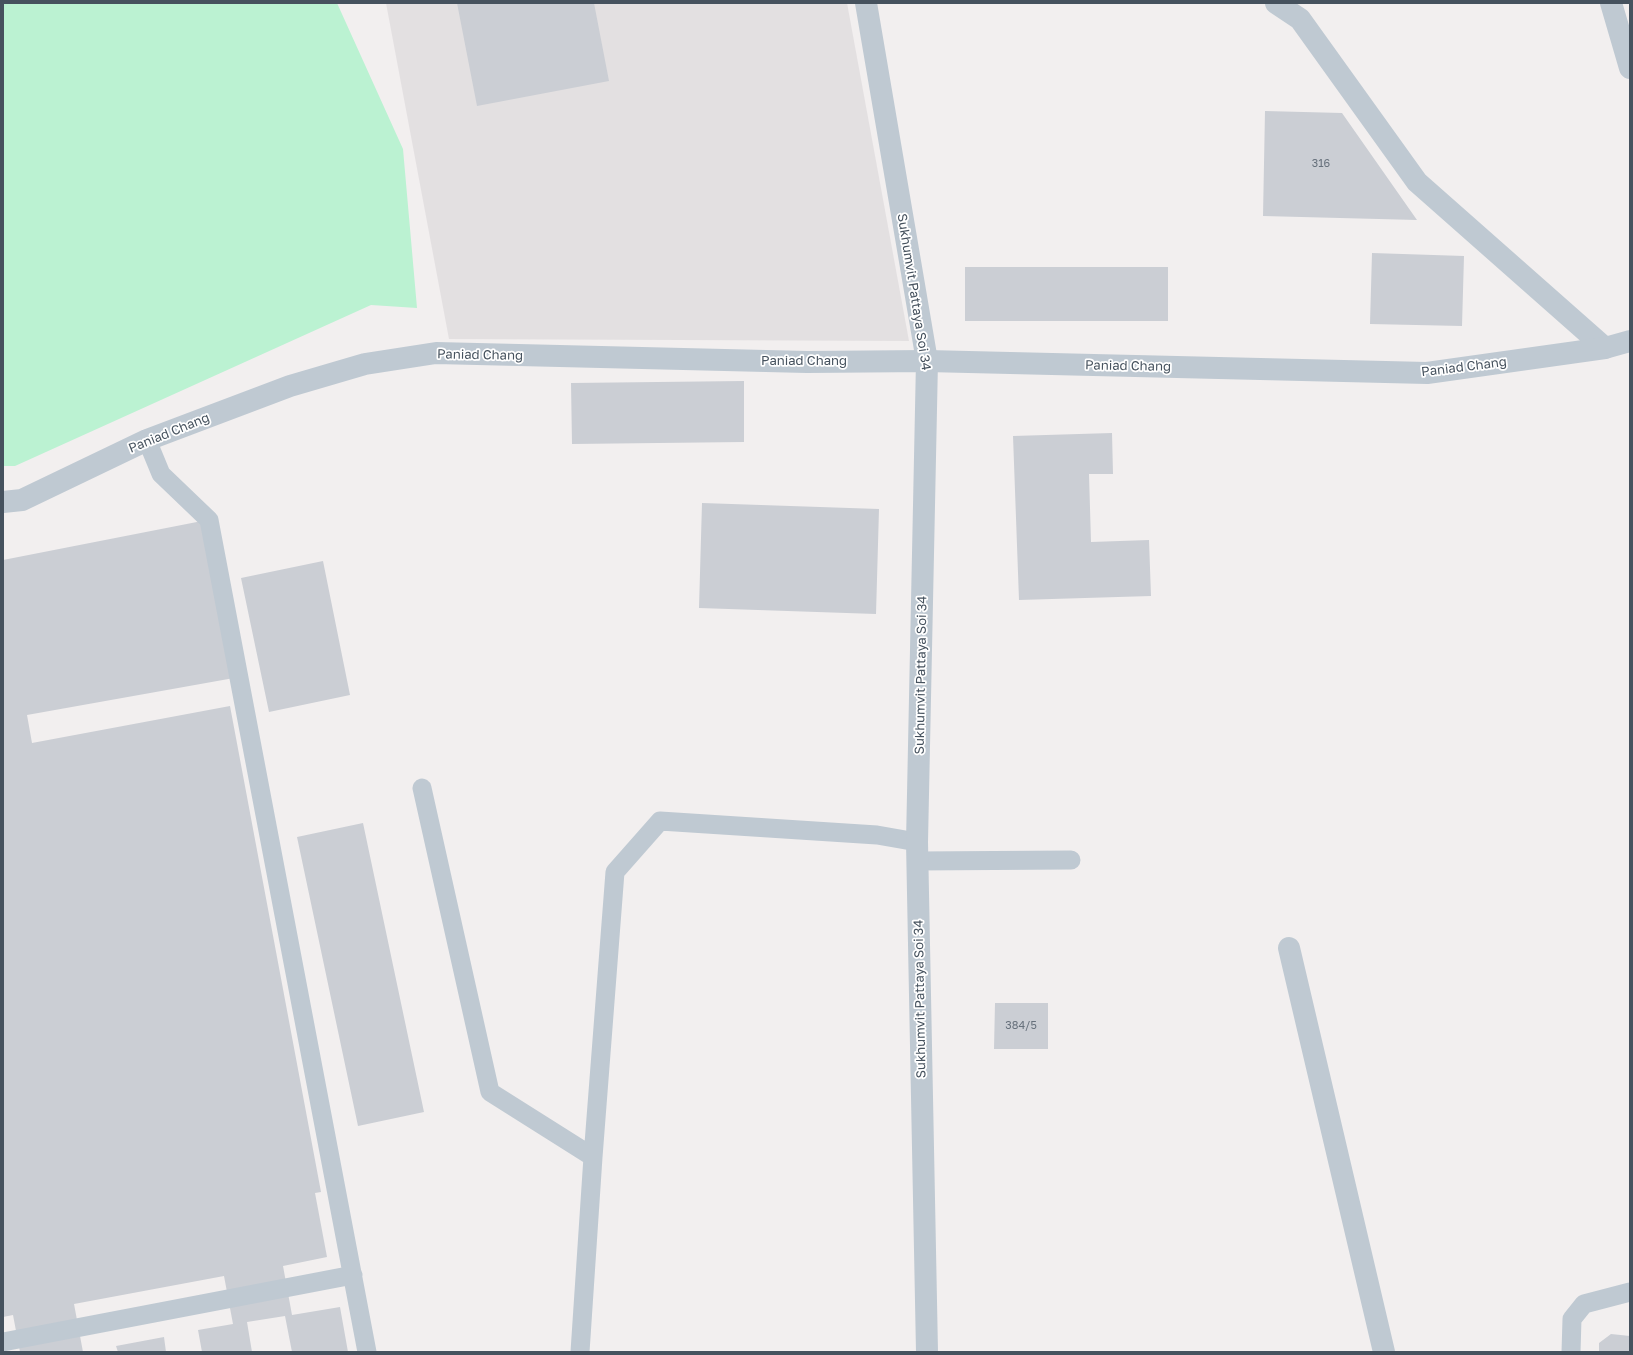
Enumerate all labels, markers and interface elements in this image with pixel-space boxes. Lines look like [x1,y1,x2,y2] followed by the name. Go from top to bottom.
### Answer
[1312,157,1330,171] house number: 316
[894,212,934,372] street label: Sukhumvit Pattaya Soi 34
[437,346,523,364] street label: Paniad Chang
[761,353,847,369] street label: Paniad Chang
[1420,354,1508,380] street label: Paniad Chang
[1085,357,1171,375] street label: Paniad Chang
[126,410,212,456] street label: Paniad Chang
[912,596,930,754] street label: Sukhumvit Pattaya Soi 34
[911,920,929,1078] street label: Sukhumvit Pattaya Soi 34
[1005,1019,1037,1033] house number: 384/5

